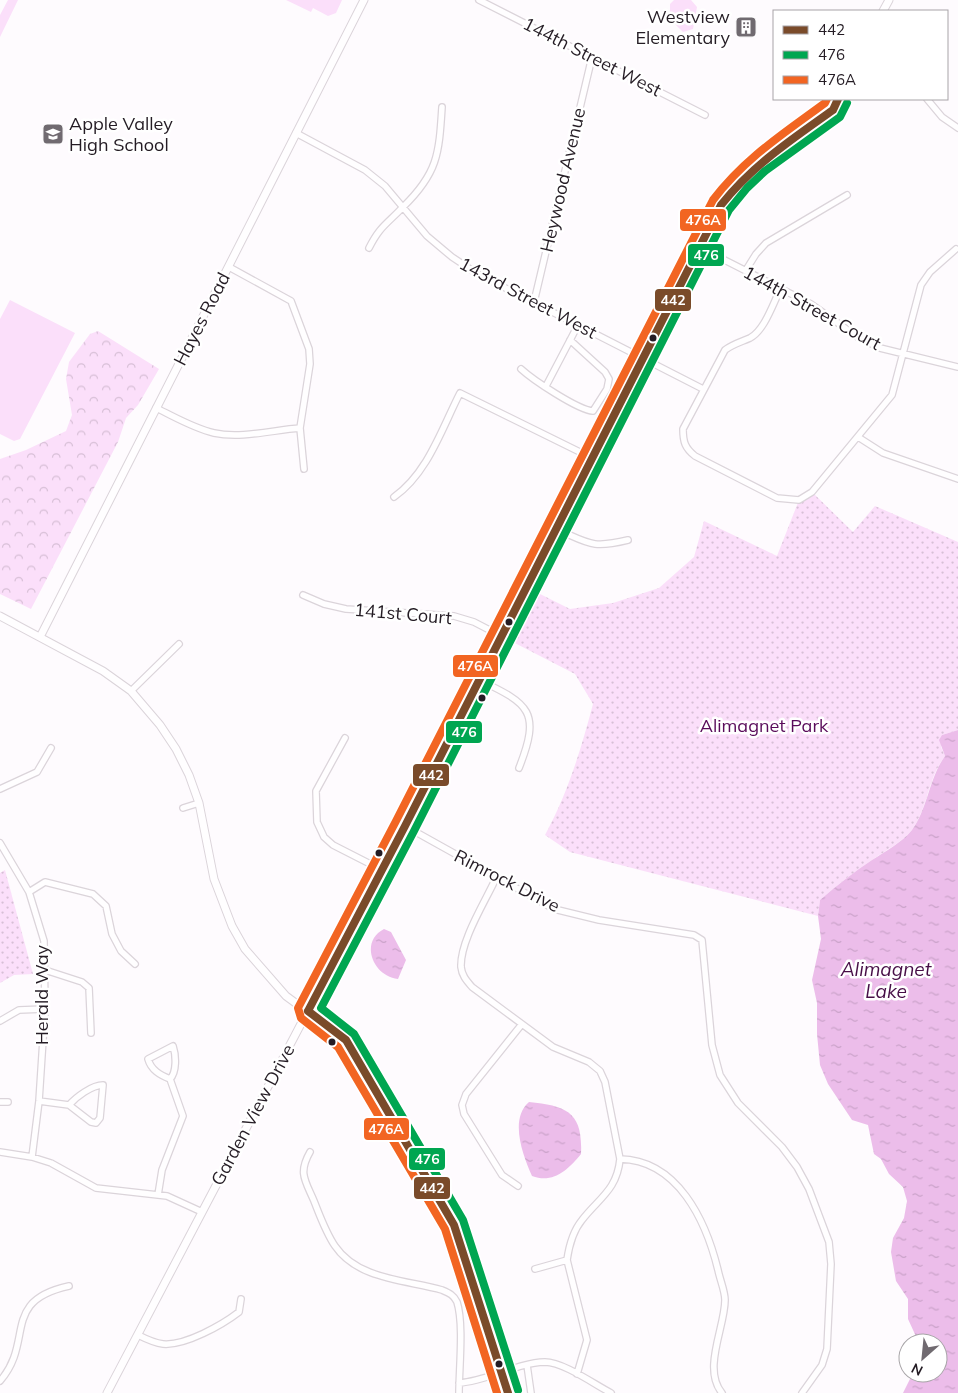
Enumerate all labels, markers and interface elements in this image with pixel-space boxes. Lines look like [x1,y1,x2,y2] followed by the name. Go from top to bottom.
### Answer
[635,5,730,49] place label: Westview Elementary
[773,10,948,100] legend
[519,12,665,101] street label: 144th Street West
[734,15,758,39] building icon: Westview Elementary
[818,20,845,39] text: 442
[818,45,845,64] text: 476
[818,70,856,89] text: 476A
[535,105,590,254] street label: Heywood Avenue
[69,112,173,156] place label: Apple Valley High School
[41,122,65,146] school or university icon: Apple Valley High School
[679,208,727,232] line badge: 476A
[685,211,721,229] text: 476A
[687,243,725,267] line badge: 476
[693,246,719,264] text: 476
[455,252,601,344] street label: 143rd Street West
[739,260,885,355] street label: 144th Street Court
[168,268,235,369] street label: Hayes Road
[654,288,692,312] line badge: 442
[660,291,686,309] text: 442
[648,333,658,343] unlabelled marker
[353,598,453,629] street label: 141st Court
[504,617,514,627] unlabelled marker
[452,654,499,678] line badge: 476A
[457,657,493,675] text: 476A
[477,693,487,703] unlabelled marker
[700,714,829,737] park label: Alimagnet Park
[445,720,483,744] line badge: 476
[451,723,477,741] text: 476
[412,763,450,787] line badge: 442
[418,766,444,784] text: 442
[451,844,564,917] street label: Rimrock Drive
[374,848,384,858] unlabelled marker
[30,945,53,1045] street label: Herald Way
[840,957,933,1003] water label: Alimagnet Lake
[327,1037,337,1047] unlabelled marker
[206,1040,299,1189] street label: Garden View Drive
[363,1117,410,1141] line badge: 476A
[368,1120,404,1138] text: 476A
[408,1147,446,1171] line badge: 476
[414,1150,440,1168] text: 476
[413,1176,451,1200] line badge: 442
[419,1179,445,1197] text: 442
[898,1333,948,1383] north arrow
[494,1359,504,1369] unlabelled marker
[908,1359,926,1380] text: N

